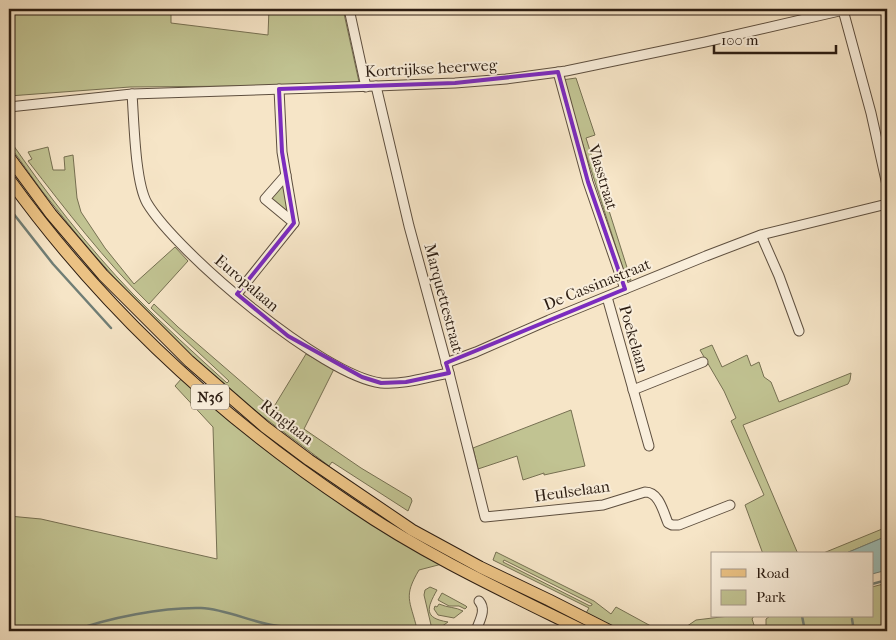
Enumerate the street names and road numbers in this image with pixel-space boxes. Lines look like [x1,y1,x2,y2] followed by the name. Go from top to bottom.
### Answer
[364,55,498,81] street label: Kortrijkse heerweg
[584,141,622,212] street label: Vlasstraat
[420,241,468,355] street label: Marquettestraat
[211,251,284,316] street label: Europalaan
[541,254,654,314] street label: De Cassinastraat
[615,303,653,376] street label: Poekelaan
[191,384,229,410] road number: N36
[256,395,318,449] street label: Ringlaan
[533,476,612,506] street label: Heulselaan

